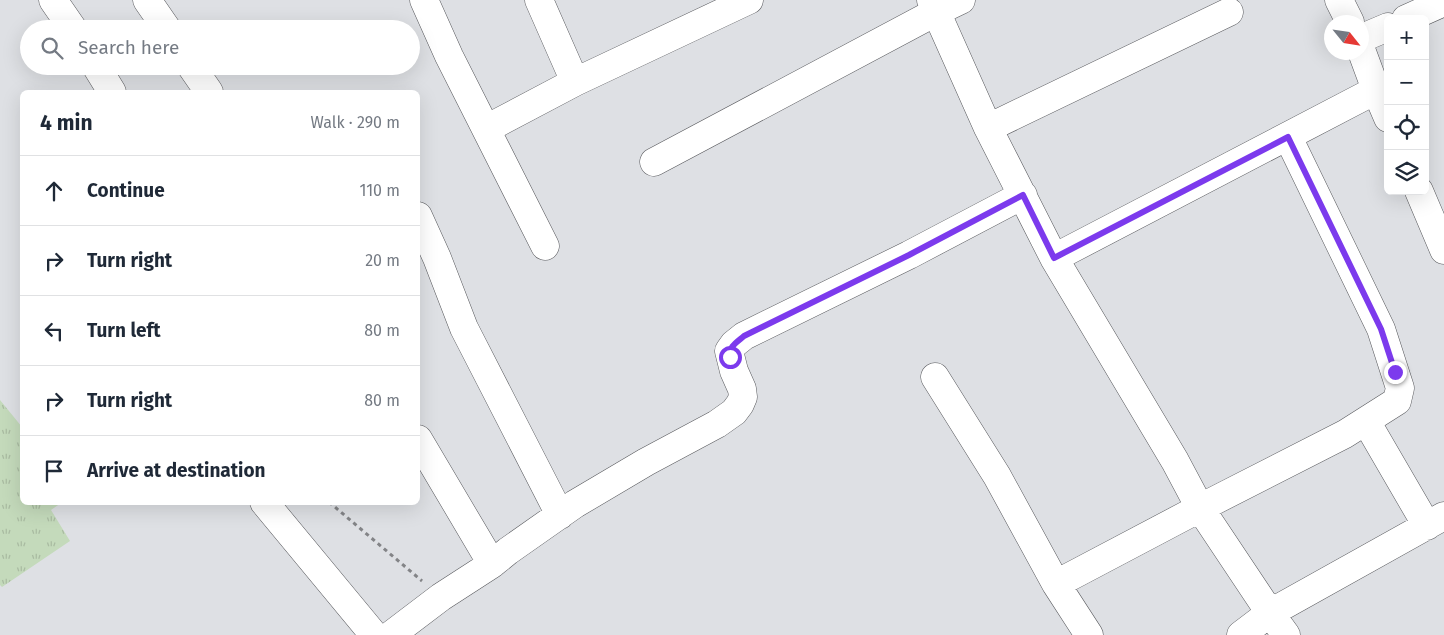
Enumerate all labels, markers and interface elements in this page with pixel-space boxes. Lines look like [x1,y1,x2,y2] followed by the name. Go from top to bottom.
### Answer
[1324,15,1369,60] north arrow
[1384,15,1429,195] map controls
[1384,15,1429,60] button: +
[20,20,420,75] search box
[38,34,66,62] icon: search
[78,36,179,59] text: Search here
[1384,60,1429,105] button: −
[1384,105,1429,150] button: locate
[40,110,93,136] text: 4 min
[310,113,400,132] text: Walk · 290 m
[1384,150,1429,195] button: layers
[40,177,68,205] icon: ahead
[87,179,165,202] text: Continue
[359,181,400,200] text: 110 m
[40,247,68,275] icon: right
[87,249,172,272] text: Turn right
[365,251,400,270] text: 20 m
[40,317,68,345] icon: left
[87,319,161,342] text: Turn left
[364,321,400,340] text: 80 m
[719,346,742,369] route start
[1384,361,1407,384] route end
[40,387,68,415] icon: right
[87,389,172,412] text: Turn right
[364,391,400,410] text: 80 m
[40,457,68,485] icon: arrive
[87,459,266,482] text: Arrive at destination

